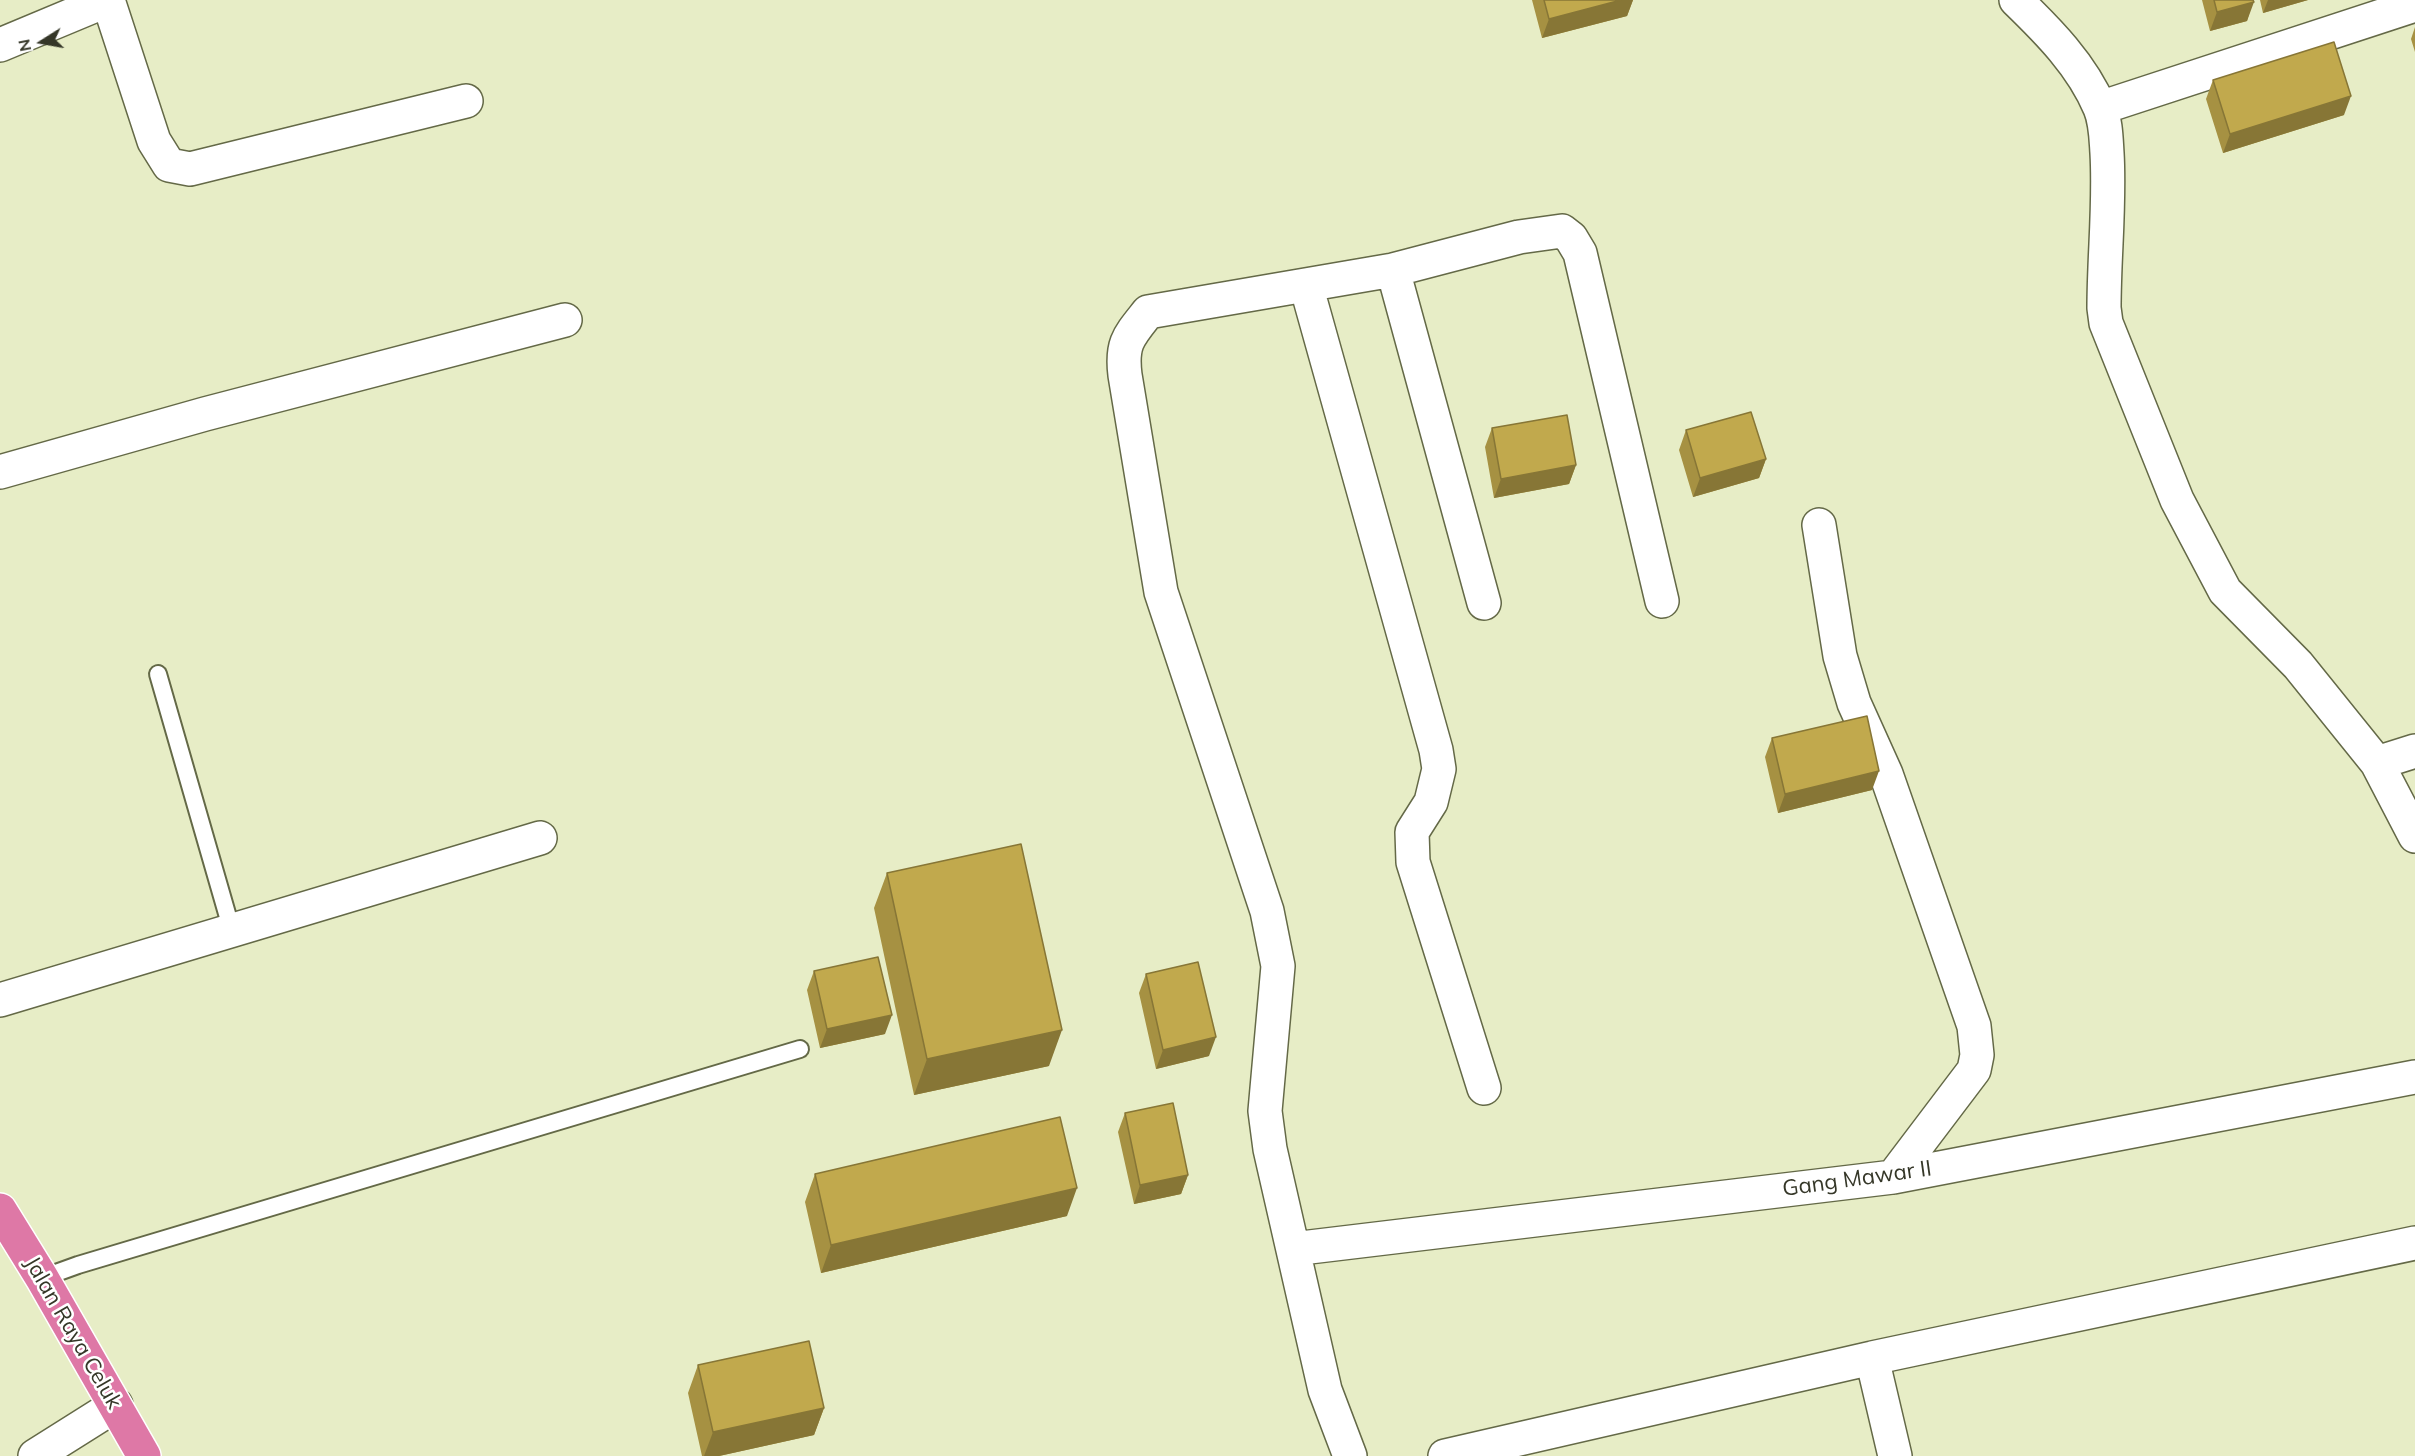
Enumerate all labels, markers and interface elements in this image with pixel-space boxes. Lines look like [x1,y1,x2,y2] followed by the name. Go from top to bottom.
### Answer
[12,12,72,72] north arrow
[13,38,35,53] text: N
[1781,1155,1933,1203] street label: Gang Mawar II
[19,1252,127,1414] street label: Jalan Raya Celuk

